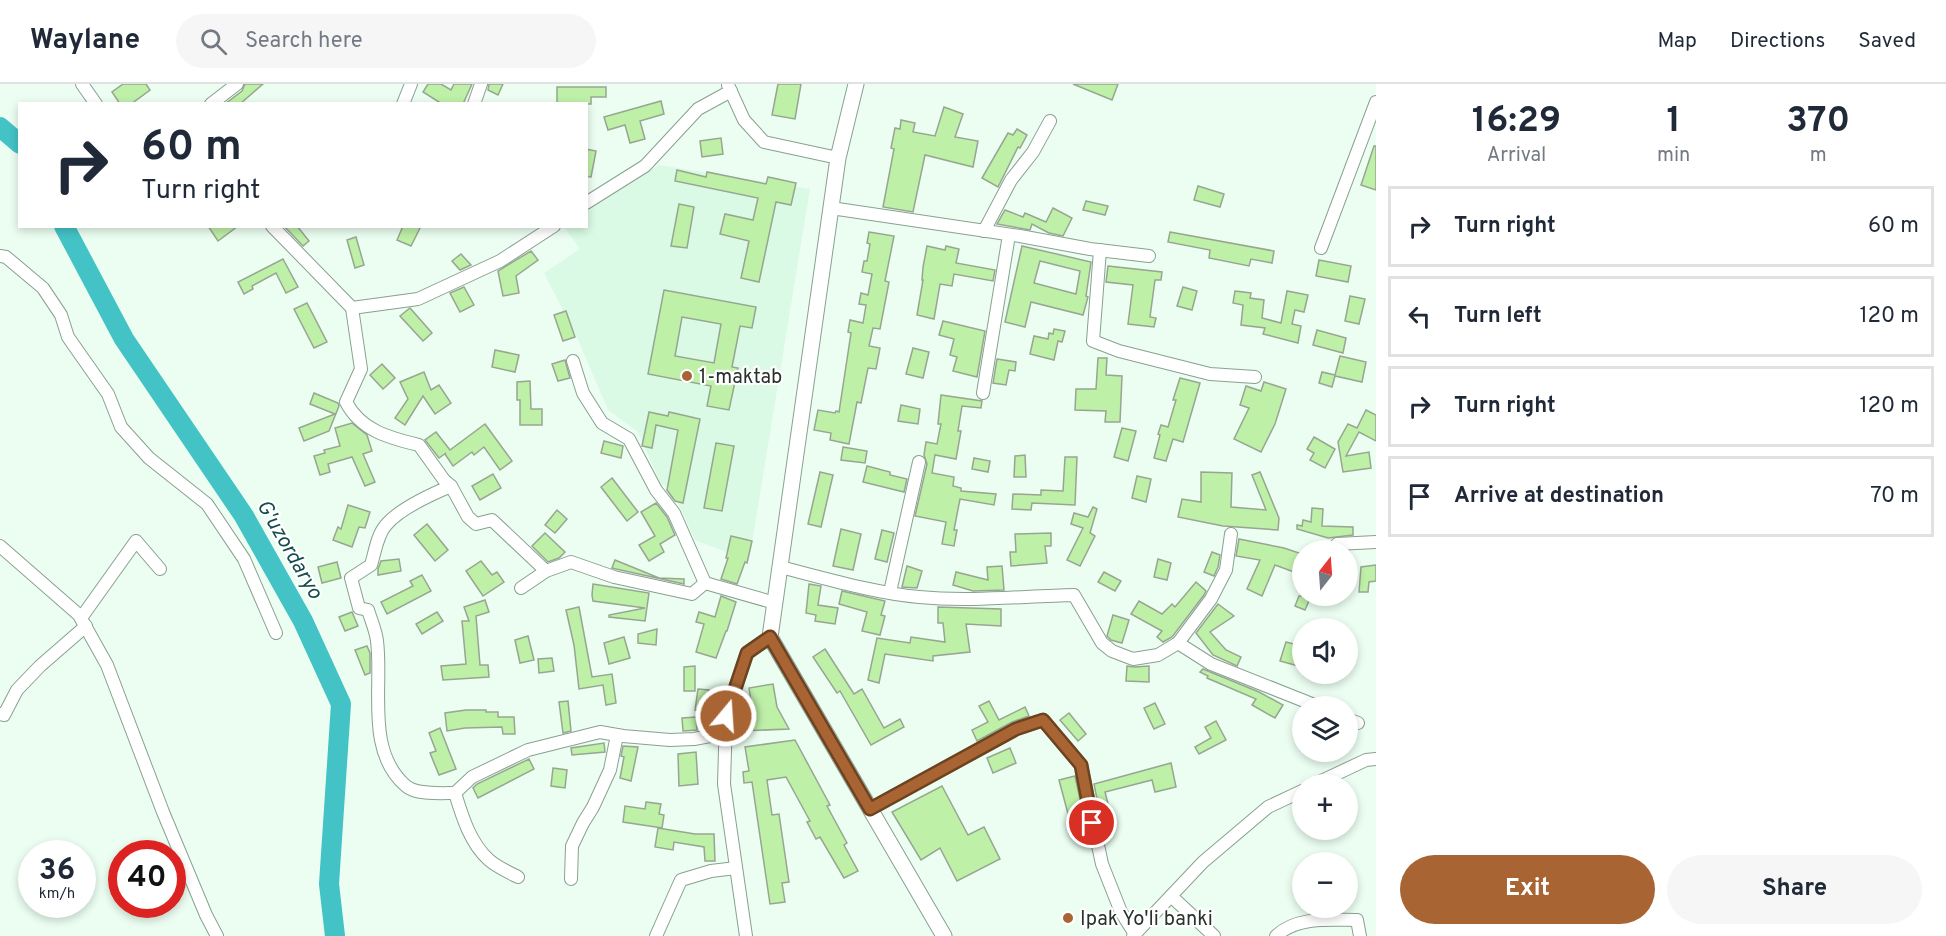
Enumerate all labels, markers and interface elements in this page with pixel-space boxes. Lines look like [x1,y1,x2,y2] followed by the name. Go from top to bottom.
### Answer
[176,14,596,68] search box
[30,23,140,59] text: Waylane
[197,25,230,58] icon: search
[245,28,363,55] text: Search here
[1657,28,1697,55] text: Map
[1730,28,1825,55] text: Directions
[1858,28,1916,55] text: Saved
[1472,99,1561,145] text: 16:29
[1666,99,1681,145] text: 1
[1786,99,1850,145] text: 370
[141,122,242,175] text: 60 m
[42,126,120,204] icon: right
[1487,143,1546,169] text: Arrival
[1657,143,1690,169] text: min
[1810,143,1827,169] text: m
[141,174,260,208] text: Turn right
[1403,210,1436,243] icon: right
[1454,213,1556,240] text: Turn right
[1868,213,1919,240] text: 60 m
[1403,300,1436,333] icon: left
[1454,303,1542,330] text: Turn left
[1859,303,1919,330] text: 120 m
[699,365,782,391] place label: 1-maktab
[680,369,694,383] marker: 1-maktab
[1403,390,1436,423] icon: right
[1454,393,1556,420] text: Turn right
[1859,393,1919,420] text: 120 m
[1403,480,1436,513] icon: arrive
[1454,483,1664,510] text: Arrive at destination
[1870,483,1919,510] text: 70 m
[249,495,328,605] water label: G'uzordaryo
[1292,540,1358,606] north arrow
[1292,540,1358,918] map controls
[1292,618,1358,684] button: sound
[694,684,758,748] position arrow
[1292,696,1358,762] button: layers
[1292,774,1358,840] button: +
[1066,797,1117,848] pin
[1075,806,1108,839] icon: arrive
[108,840,186,918] speed limit sign: 40
[1292,852,1358,918] button: −
[39,853,75,890] text: 36
[1400,855,1655,924] button: Exit
[1667,855,1922,924] button: Share
[39,885,75,904] text: km/h
[1080,907,1213,933] place label: Ipak Yo'li banki
[1061,911,1075,925] marker: Ipak Yo'li banki

